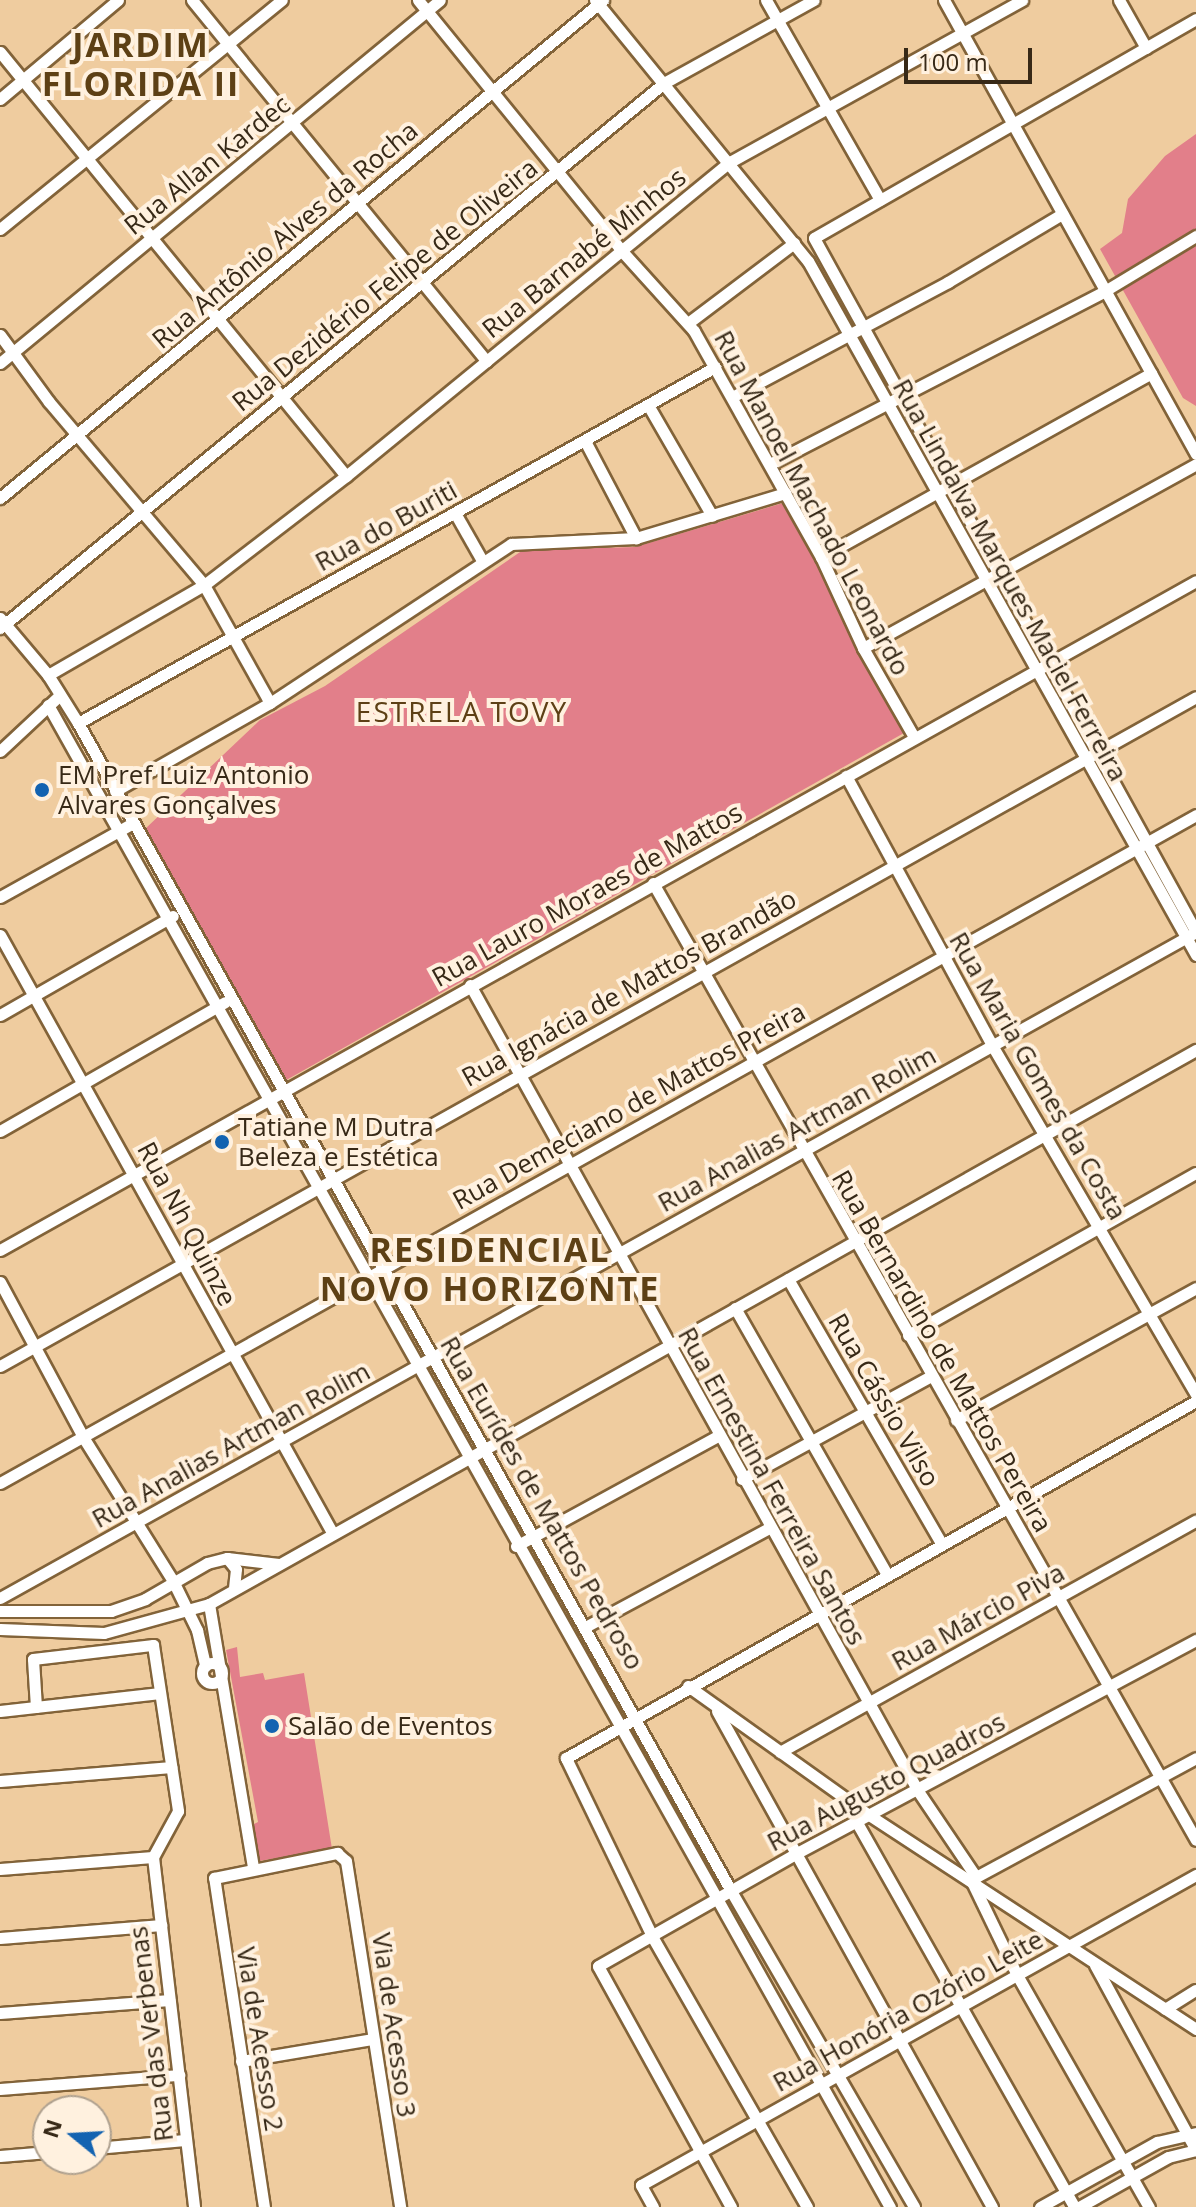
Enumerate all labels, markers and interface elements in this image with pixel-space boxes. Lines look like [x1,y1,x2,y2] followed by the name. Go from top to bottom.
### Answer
[42,24,240,104] district label: JARDIM FLORIDA II
[908,32,1036,82] scale bar
[918,45,988,78] text: 100 m
[118,89,296,241] street label: Rua Allan Kardec
[146,115,424,355] street label: Rua Antônio Alves da Rocha
[226,152,544,418] street label: Rua Dezidério Felipe de Oliveira
[476,161,692,345] street label: Rua Barnabé Minhos
[708,325,916,681] street label: Rua Manoel Machado Leonardo
[886,374,1134,786] street label: Rua Lindalva Marques Maciel Ferreira
[310,474,462,578] street label: Rua do Buriti
[356,694,568,728] district label: ESTRELA TOVY
[58,759,309,820] place label: EM Pref Luiz Antonio Alvares Gonçalves
[33,781,51,799] marker: EM Pref Luiz Antonio Alvares Gonçalves
[427,797,747,993] street label: Rua Lauro Moraes de Mattos
[456,883,802,1093] street label: Rua Ignácia de Mattos Brandão
[943,927,1133,1225] street label: Rua Maria Gomes da Costa
[447,996,811,1216] street label: Rua Demeciano de Mattos Preira
[652,1039,942,1219] street label: Rua Analias Artman Rolim
[238,1111,439,1172] place label: Tatiane M Dutra Beleza e Estética
[213,1133,231,1151] marker: Tatiane M Dutra Beleza e Estética
[131,1137,243,1311] street label: Rua Nh Quinze
[825,1165,1059,1537] street label: Rua Bernardino de Mattos Pereira
[320,1229,660,1308] district label: RESIDENCIAL NOVO HORIZONTE
[822,1308,946,1492] street label: Rua Cássio Vilso
[671,1322,873,1650] street label: Rua Ernestina Ferreira Santos
[434,1331,650,1675] street label: Rua Eurídes de Mattos Pedroso
[86,1355,376,1535] street label: Rua Analias Artman Rolim
[886,1557,1070,1677] street label: Rua Márcio Piva
[762,1706,1010,1858] street label: Rua Augusto Quadros
[288,1710,493,1742] place label: Salão de Eventos
[263,1717,281,1735] marker: Salão de Eventos
[767,1924,1049,2098] street label: Rua Honória Ozório Leite
[122,1925,180,2143] street label: Rua das Verbenas
[366,1931,422,2119] street label: Via de Acesso 3
[230,1945,290,2133] street label: Via de Acesso 2
[32,2095,112,2175] north arrow
[34,2115,68,2141] text: N

